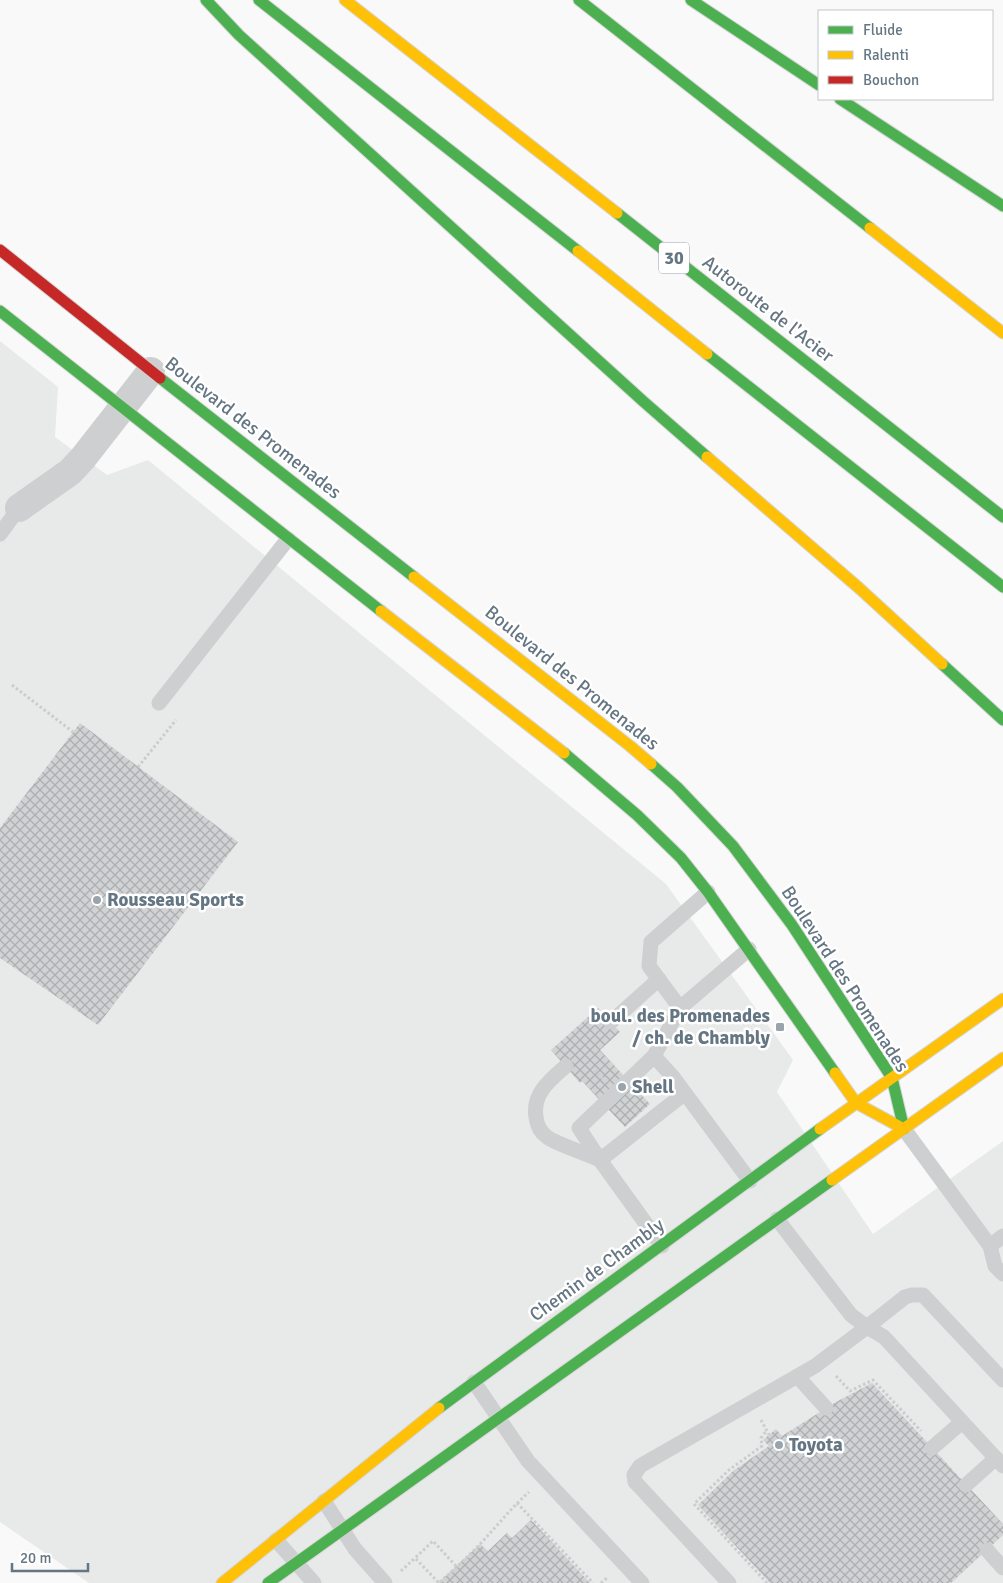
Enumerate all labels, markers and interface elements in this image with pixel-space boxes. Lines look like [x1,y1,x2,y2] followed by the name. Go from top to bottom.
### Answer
[818,10,993,100] legend
[863,21,903,39] text: Fluide
[863,46,909,64] text: Ralenti
[863,71,919,89] text: Bouchon
[659,242,689,274] road number: 30
[698,250,838,368] street label: Autoroute de l'Acier
[160,352,346,504] street label: Boulevard des Promenades
[480,600,664,756] street label: Boulevard des Promenades
[776,881,914,1077] street label: Boulevard des Promenades
[107,888,244,912] place label: Rousseau Sports
[91,894,103,906] marker: Rousseau Sports
[591,1004,771,1050] place label: boul. des Promenades / ch. de Chambly
[774,1021,786,1033] marker: boul. des Promenades / ch. de Chambly
[632,1075,674,1099] place label: Shell
[616,1081,628,1093] marker: Shell
[525,1213,669,1327] street label: Chemin de Chambly
[789,1433,843,1457] place label: Toyota
[773,1439,785,1451] marker: Toyota
[12,1540,89,1572] scale bar
[20,1549,51,1567] text: 20 m

